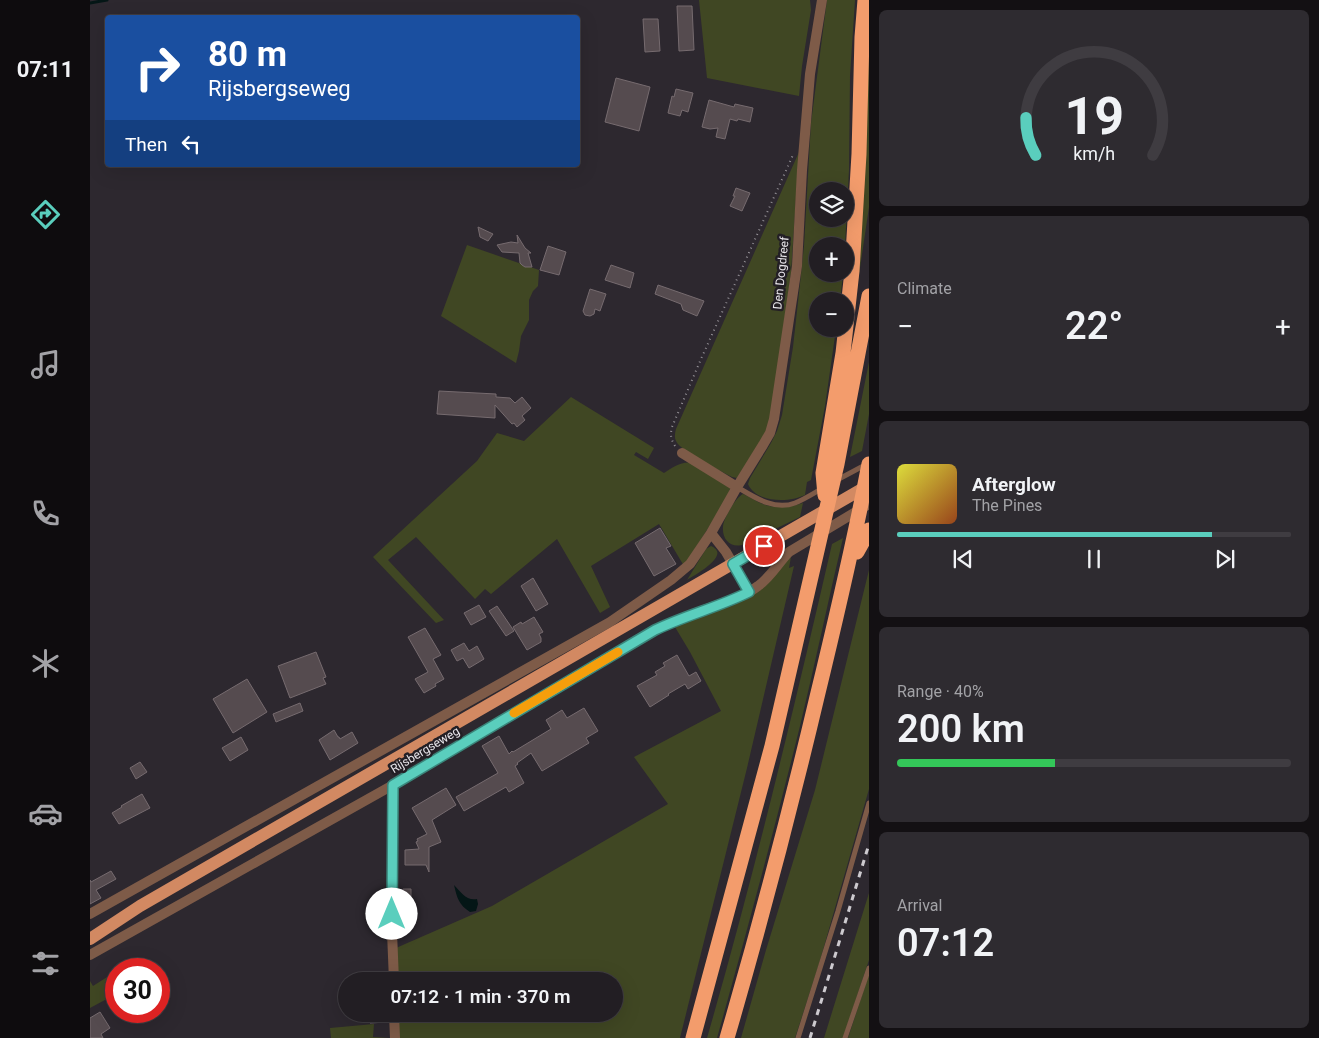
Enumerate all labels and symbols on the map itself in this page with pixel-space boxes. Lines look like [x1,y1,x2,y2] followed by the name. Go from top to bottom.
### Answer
[770,235,792,310] street label: Den Dogdreef
[743,525,785,567] pin
[388,724,462,776] street label: Rijsbergseweg
[365,887,417,939] position arrow
[105,958,170,1023] speed limit sign: 30

